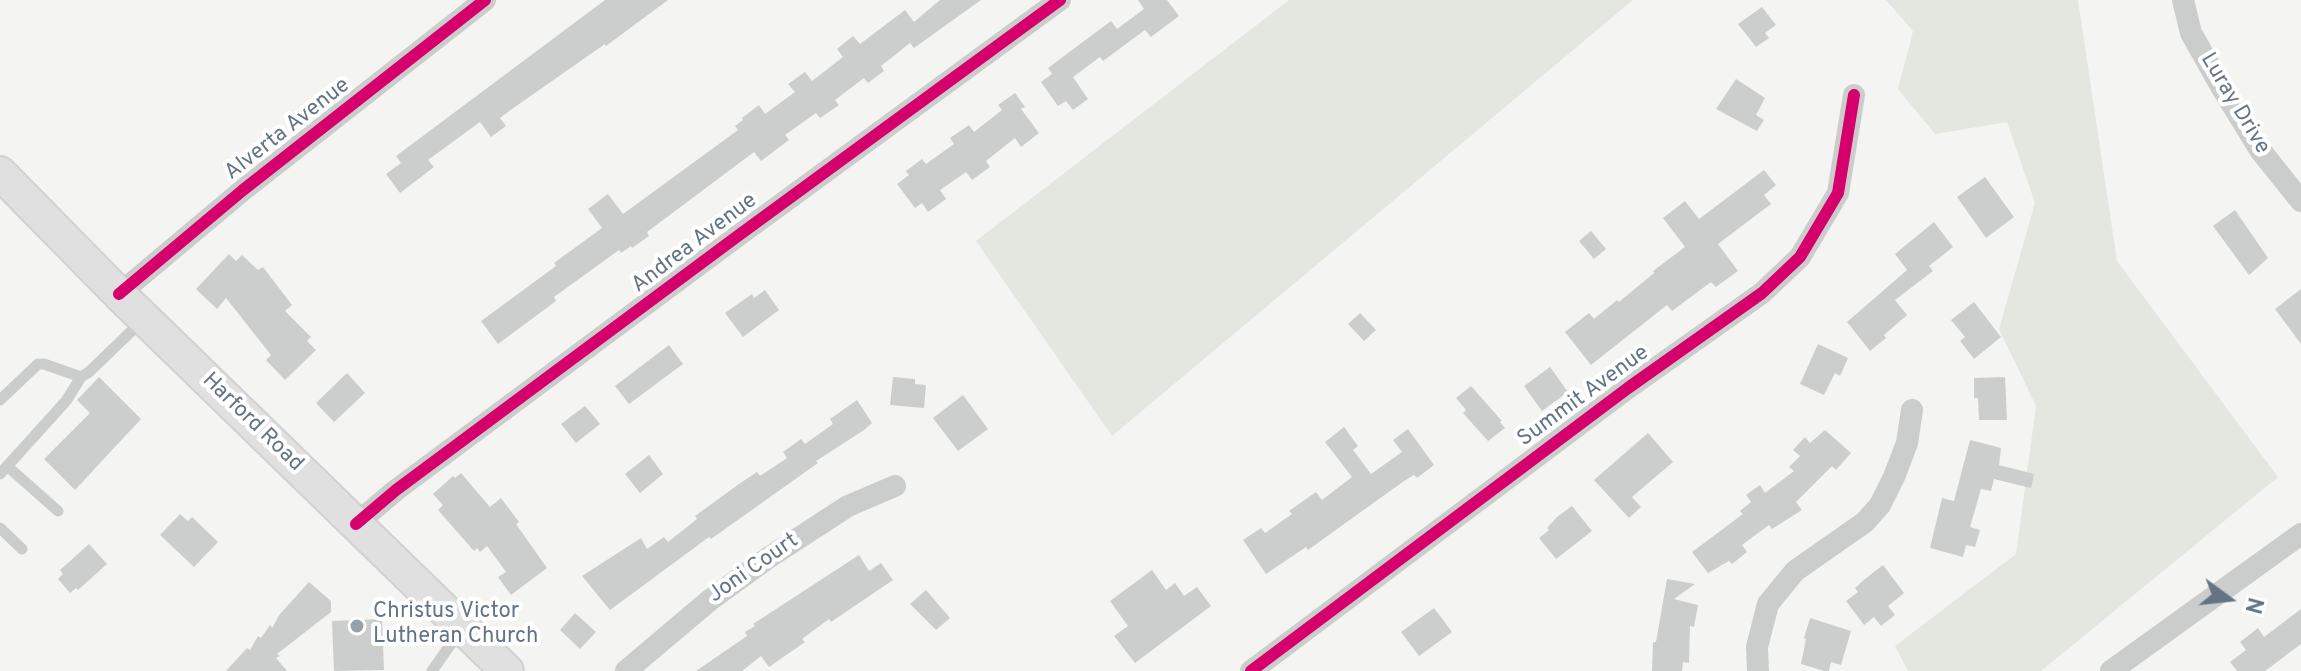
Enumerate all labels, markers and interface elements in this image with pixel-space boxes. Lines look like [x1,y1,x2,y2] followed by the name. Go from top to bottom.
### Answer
[2193,49,2275,159] street label: Luray Drive
[220,73,356,187] street label: Alverta Avenue
[627,188,763,300] street label: Andrea Avenue
[1513,341,1655,453] street label: Summit Avenue
[196,368,308,478] street label: Harford Road
[704,528,804,610] street label: Joni Court
[2189,559,2269,639] north arrow
[2238,594,2268,616] text: N
[373,600,538,652] place label: Christus Victor Lutheran Church
[348,617,366,635] marker: Christus Victor Lutheran Church

